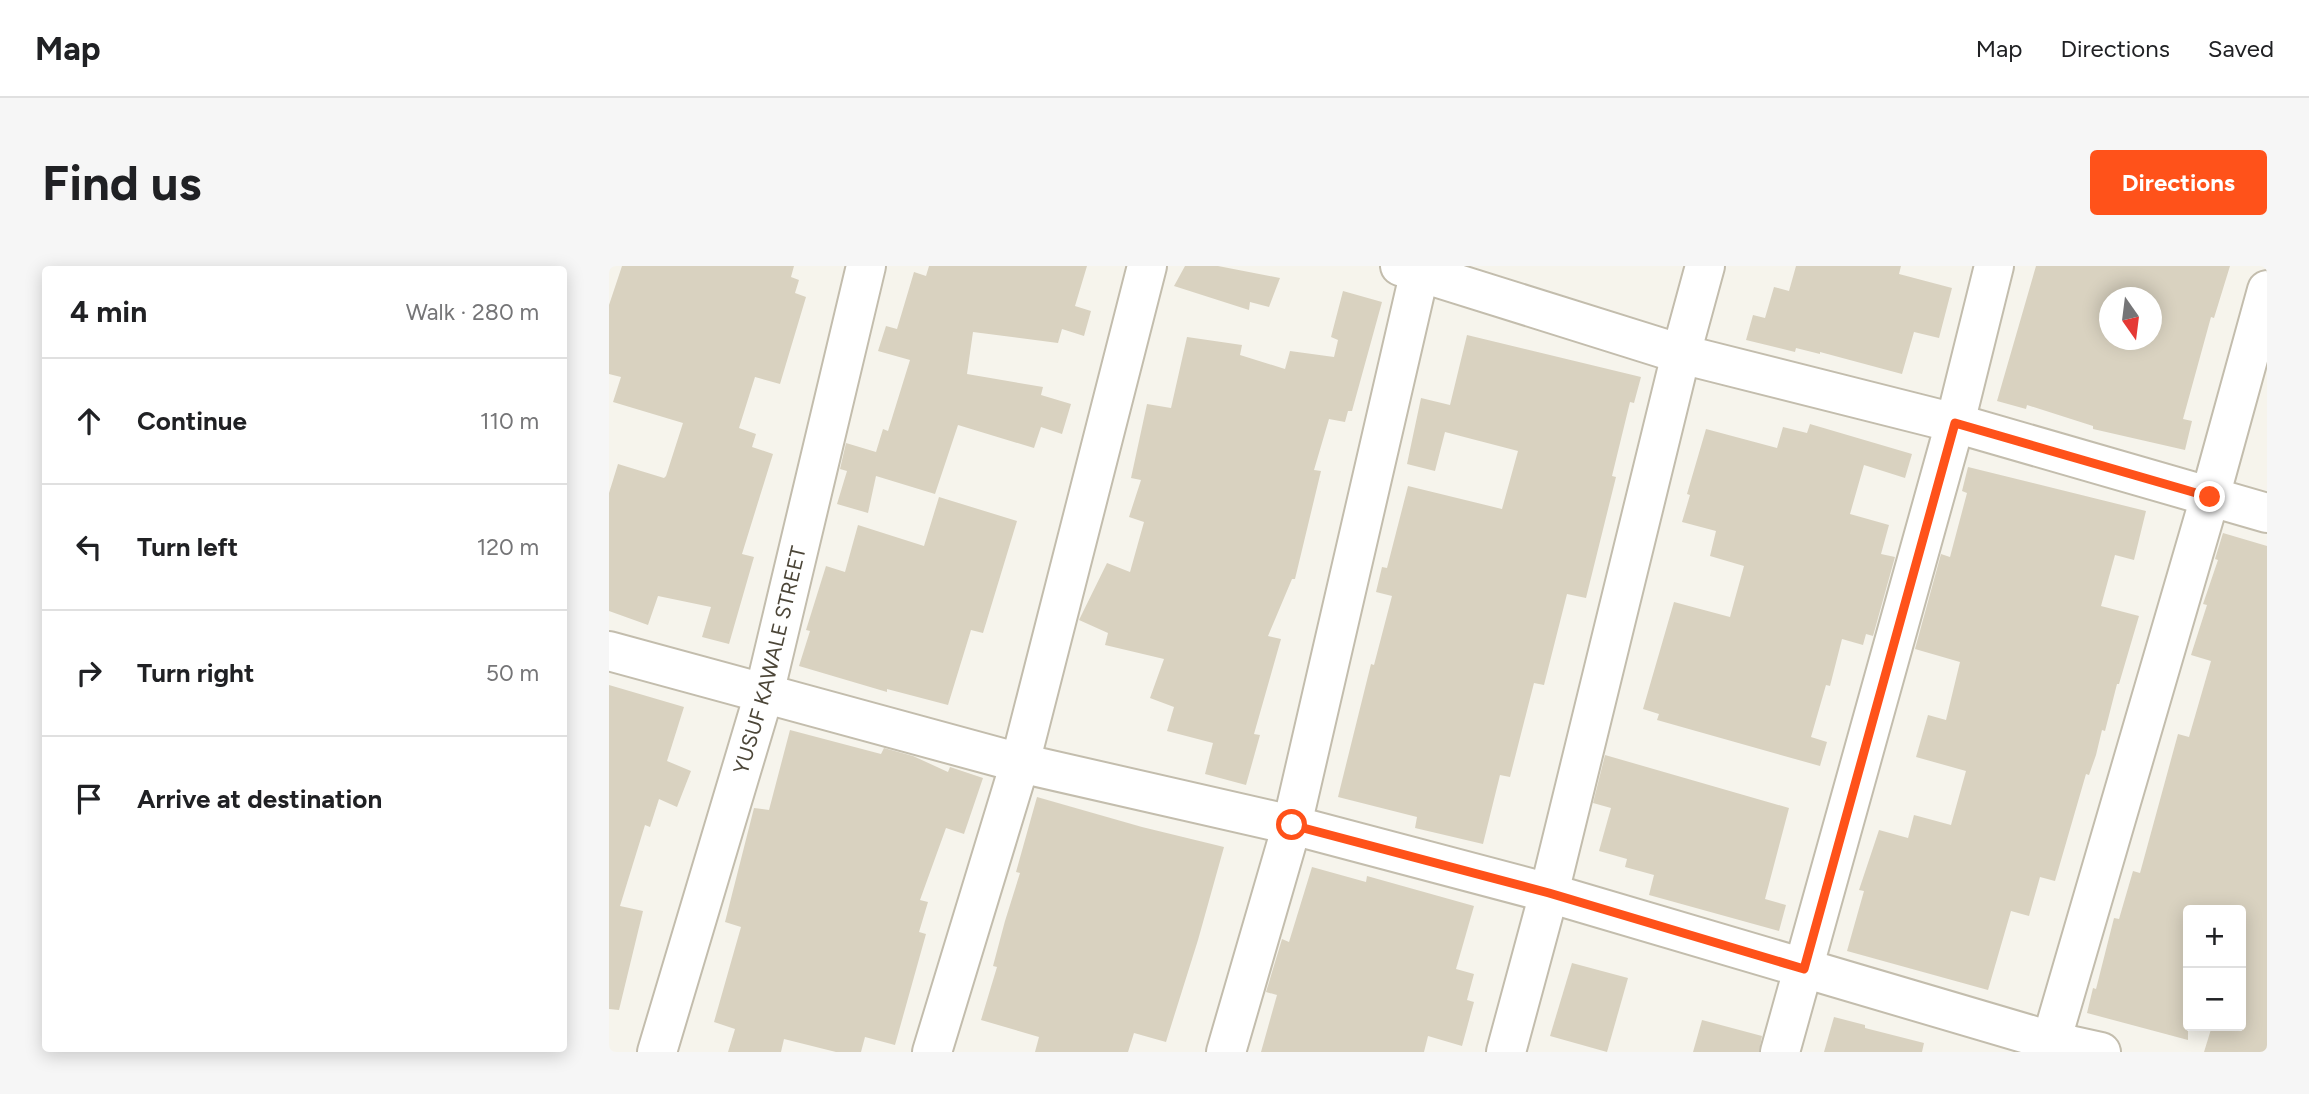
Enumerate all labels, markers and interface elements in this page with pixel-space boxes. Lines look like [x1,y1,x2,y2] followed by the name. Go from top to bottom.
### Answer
[35,29,101,68] text: Map
[1976,34,2022,63] text: Map
[2060,34,2170,63] text: Directions
[2208,34,2274,63] text: Saved
[2090,150,2267,215] button: Directions
[42,153,201,212] text: Find us
[2099,287,2162,350] north arrow
[70,293,147,330] text: 4 min
[406,298,539,326] text: Walk · 280 m
[70,402,108,440] icon: ahead
[137,405,247,437] text: Continue
[480,407,539,435] text: 110 m
[2194,481,2225,512] route end
[70,528,108,566] icon: left
[137,531,238,563] text: Turn left
[477,533,539,561] text: 120 m
[728,543,811,777] street label: YUSUF KAWALE STREET
[70,654,108,692] icon: right
[137,657,254,689] text: Turn right
[486,659,539,687] text: 50 m
[70,780,108,818] icon: arrive
[137,783,382,815] text: Arrive at destination
[1276,809,1307,840] route start
[2183,905,2246,1031] map controls
[2183,905,2246,968] button: +
[2183,968,2246,1031] button: −

